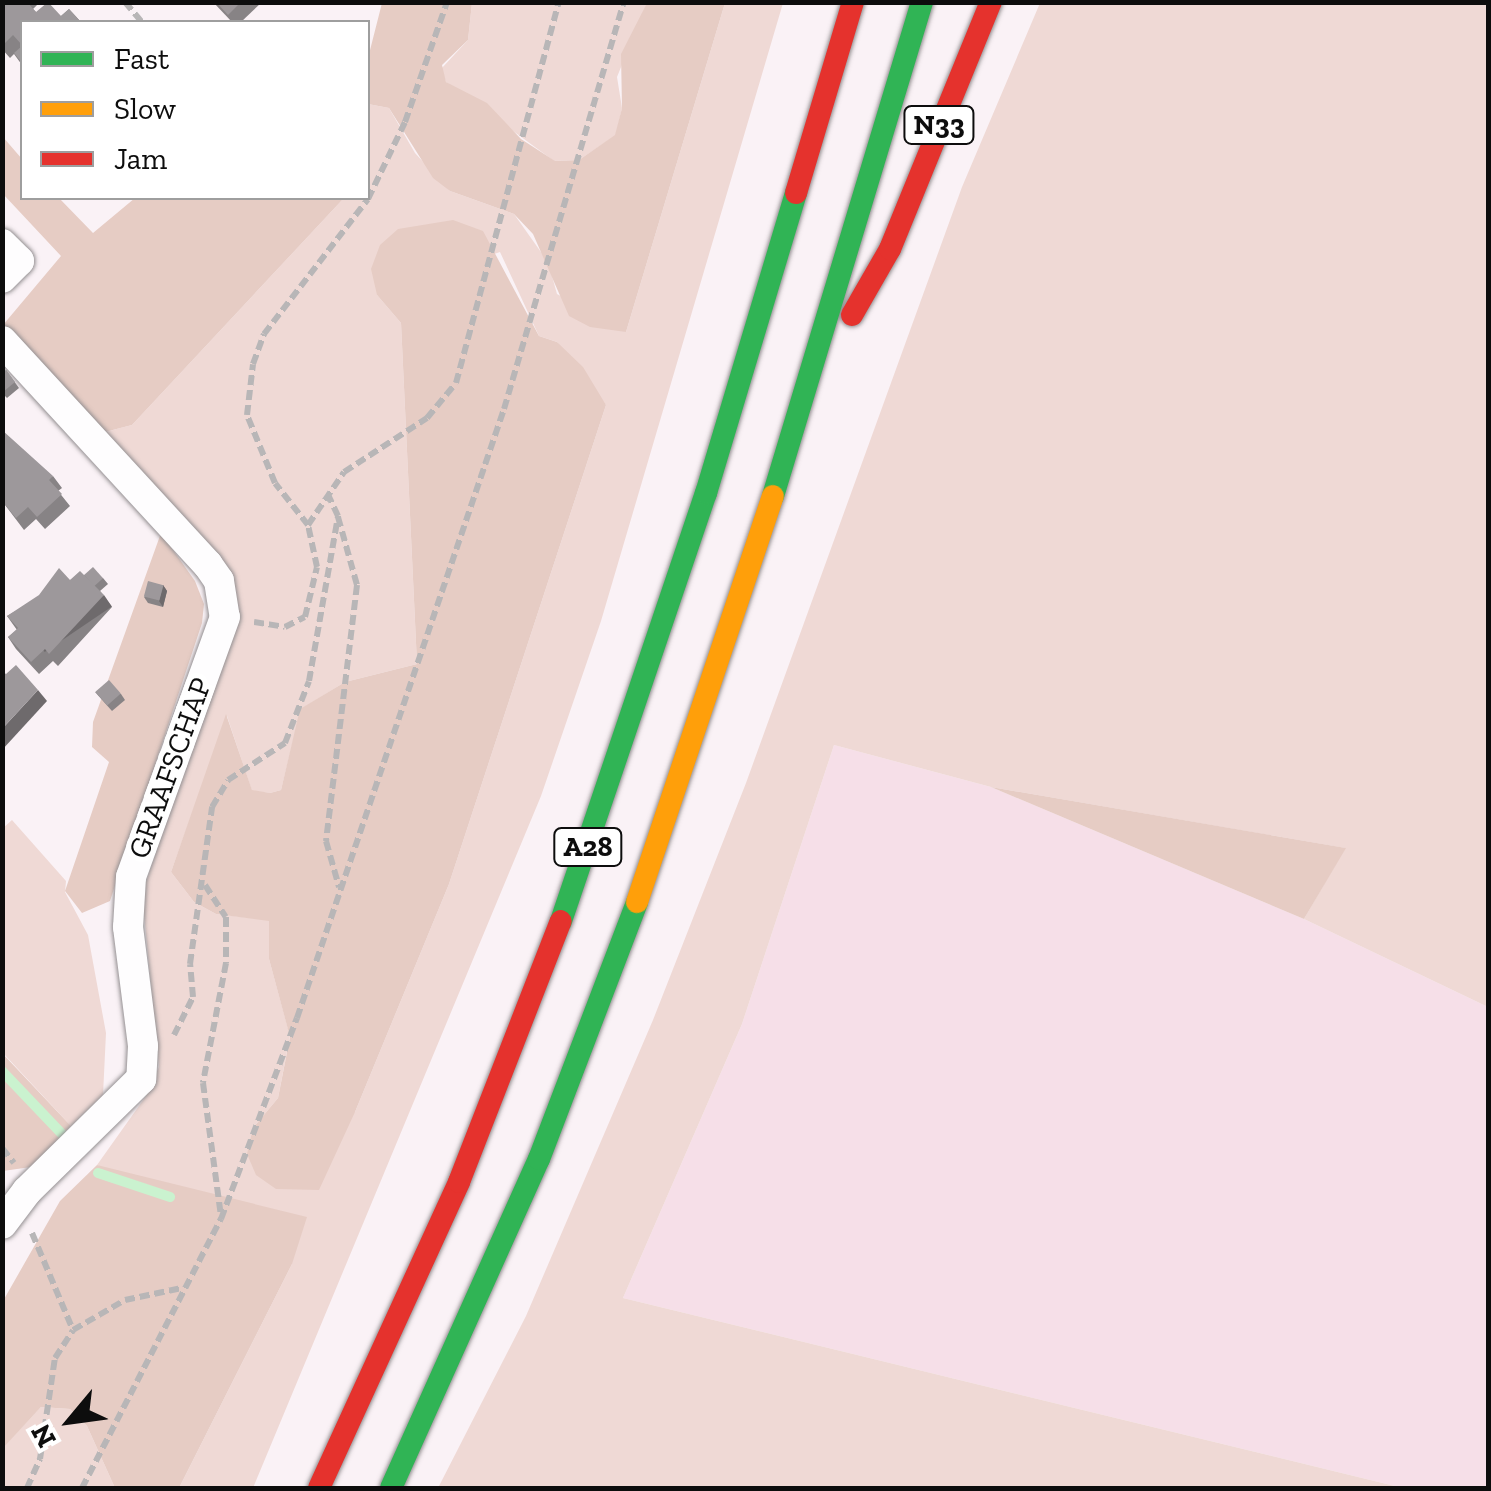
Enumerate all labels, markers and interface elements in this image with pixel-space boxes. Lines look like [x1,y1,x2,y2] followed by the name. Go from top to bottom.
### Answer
[20,20,370,200] legend
[114,41,169,77] text: Fast
[114,91,176,127] text: Slow
[902,102,976,148] road number: N33
[114,141,167,177] text: Jam
[121,673,219,863] street label: GRAAFSCHAP
[553,824,623,870] road number: A28
[20,1371,120,1471] north arrow
[24,1418,63,1453] text: N

